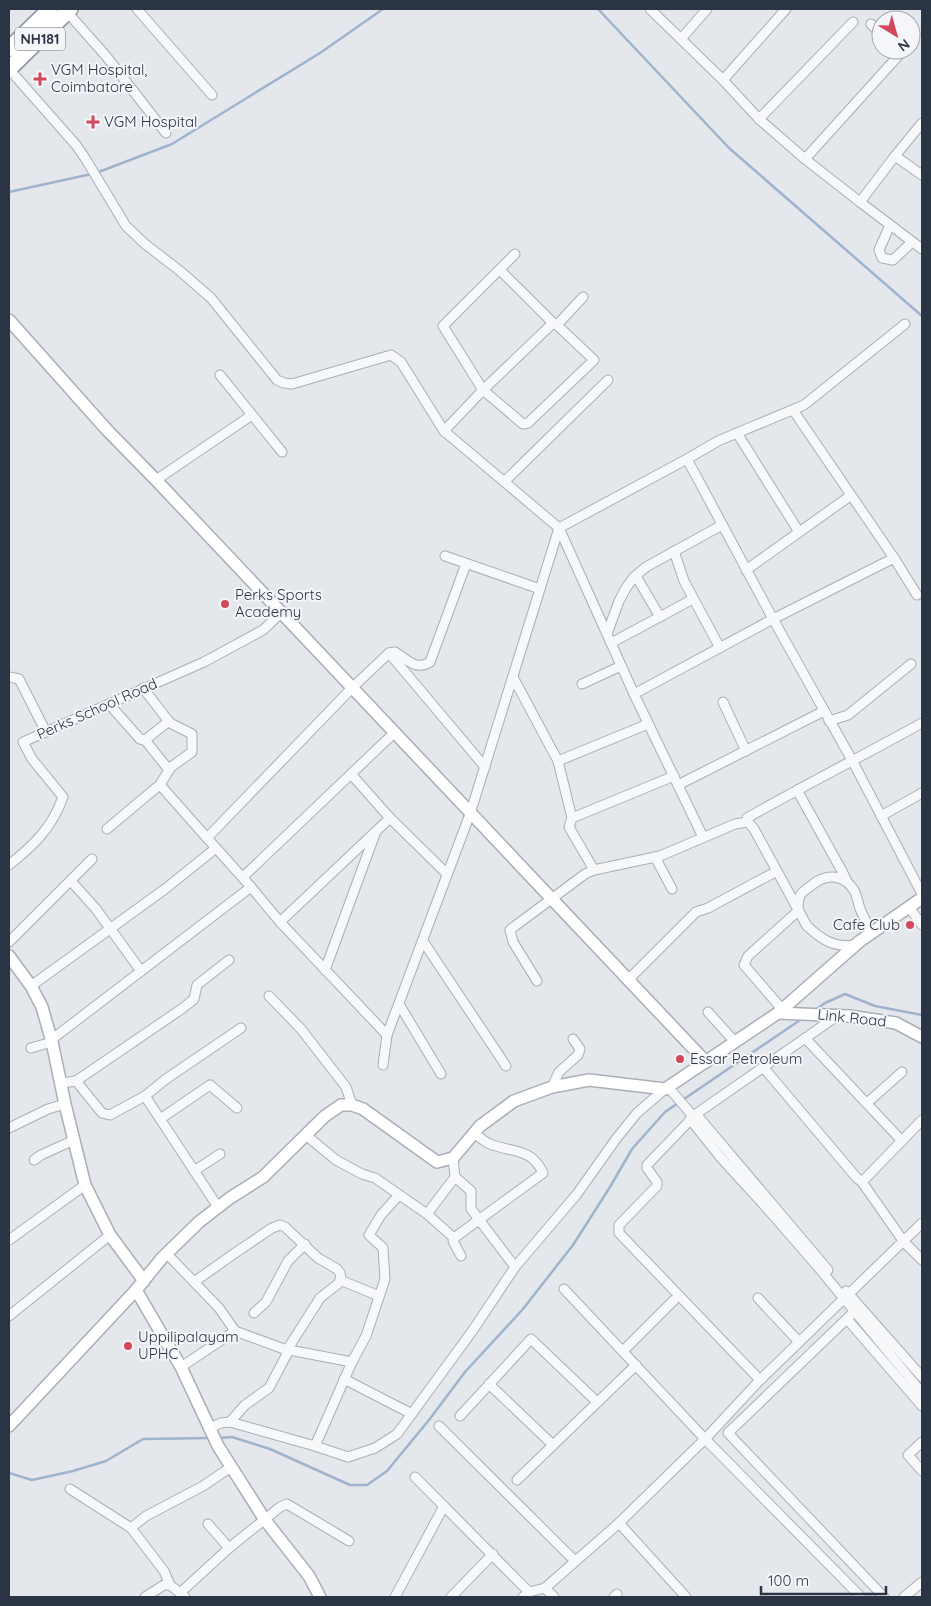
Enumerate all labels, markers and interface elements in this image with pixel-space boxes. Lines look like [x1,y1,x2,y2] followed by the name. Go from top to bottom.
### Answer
[871,10,921,60] north arrow
[15,28,65,50] road number: NH181
[894,35,913,56] text: N
[51,60,148,96] place label: VGM Hospital, Coimbatore
[33,72,47,86] marker: VGM Hospital, Coimbatore
[104,112,198,131] place label: VGM Hospital
[86,115,100,129] marker: VGM Hospital
[235,585,322,621] place label: Perks Sports Academy
[219,598,231,610] marker: Perks Sports Academy
[34,673,160,744] street label: Perks School Road
[833,915,900,934] place label: Cafe Club
[904,919,916,931] marker: Cafe Club
[817,1004,887,1031] street label: Link Road
[690,1049,803,1068] place label: Essar Petroleum
[674,1053,686,1065] marker: Essar Petroleum
[138,1327,239,1363] place label: Uppilipalayam UPHC
[122,1340,134,1352] marker: Uppilipalayam UPHC
[761,1564,886,1596] scale bar
[768,1571,809,1590] text: 100 m

